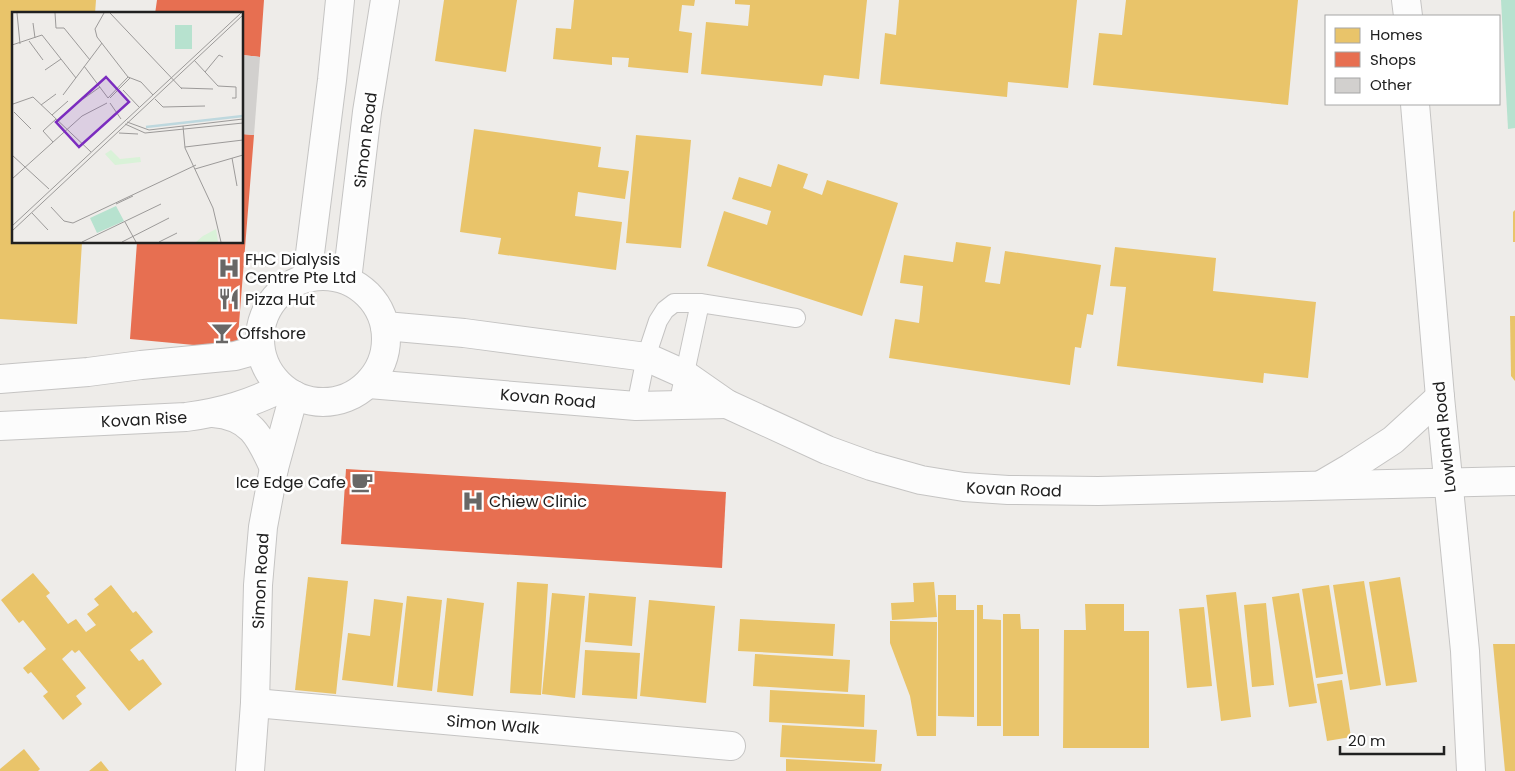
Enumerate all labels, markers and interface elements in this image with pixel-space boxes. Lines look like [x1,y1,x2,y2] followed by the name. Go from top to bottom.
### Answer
[12,12,244,244] inset map
[1325,15,1500,105] legend
[1370,24,1423,45] text: Homes
[1370,49,1416,70] text: Shops
[1370,74,1412,95] text: Other
[348,91,383,189] street label: Simon Road
[245,248,356,289] place label: FHC Dialysis Centre Pte Ltd
[216,255,242,281] hospital icon: FHC Dialysis Centre Pte Ltd
[216,286,242,312] restaurant icon: Pizza Hut
[245,288,315,311] place label: Pizza Hut
[209,320,235,346] bar icon: Offshore
[238,322,306,345] place label: Offshore
[1427,380,1462,494] street label: Lowland Road
[499,383,597,414] street label: Kovan Road
[100,406,188,433] street label: Kovan Rise
[349,469,375,495] cafe icon: Ice Edge Cafe
[236,471,346,494] place label: Ice Edge Cafe
[966,476,1062,503] street label: Kovan Road
[460,488,486,514] hospital icon: Chiew Clinic
[489,490,587,513] place label: Chiew Clinic
[246,532,275,630] street label: Simon Road
[446,709,541,740] street label: Simon Walk
[1340,724,1444,756] scale bar
[1348,730,1386,751] text: 20 m

